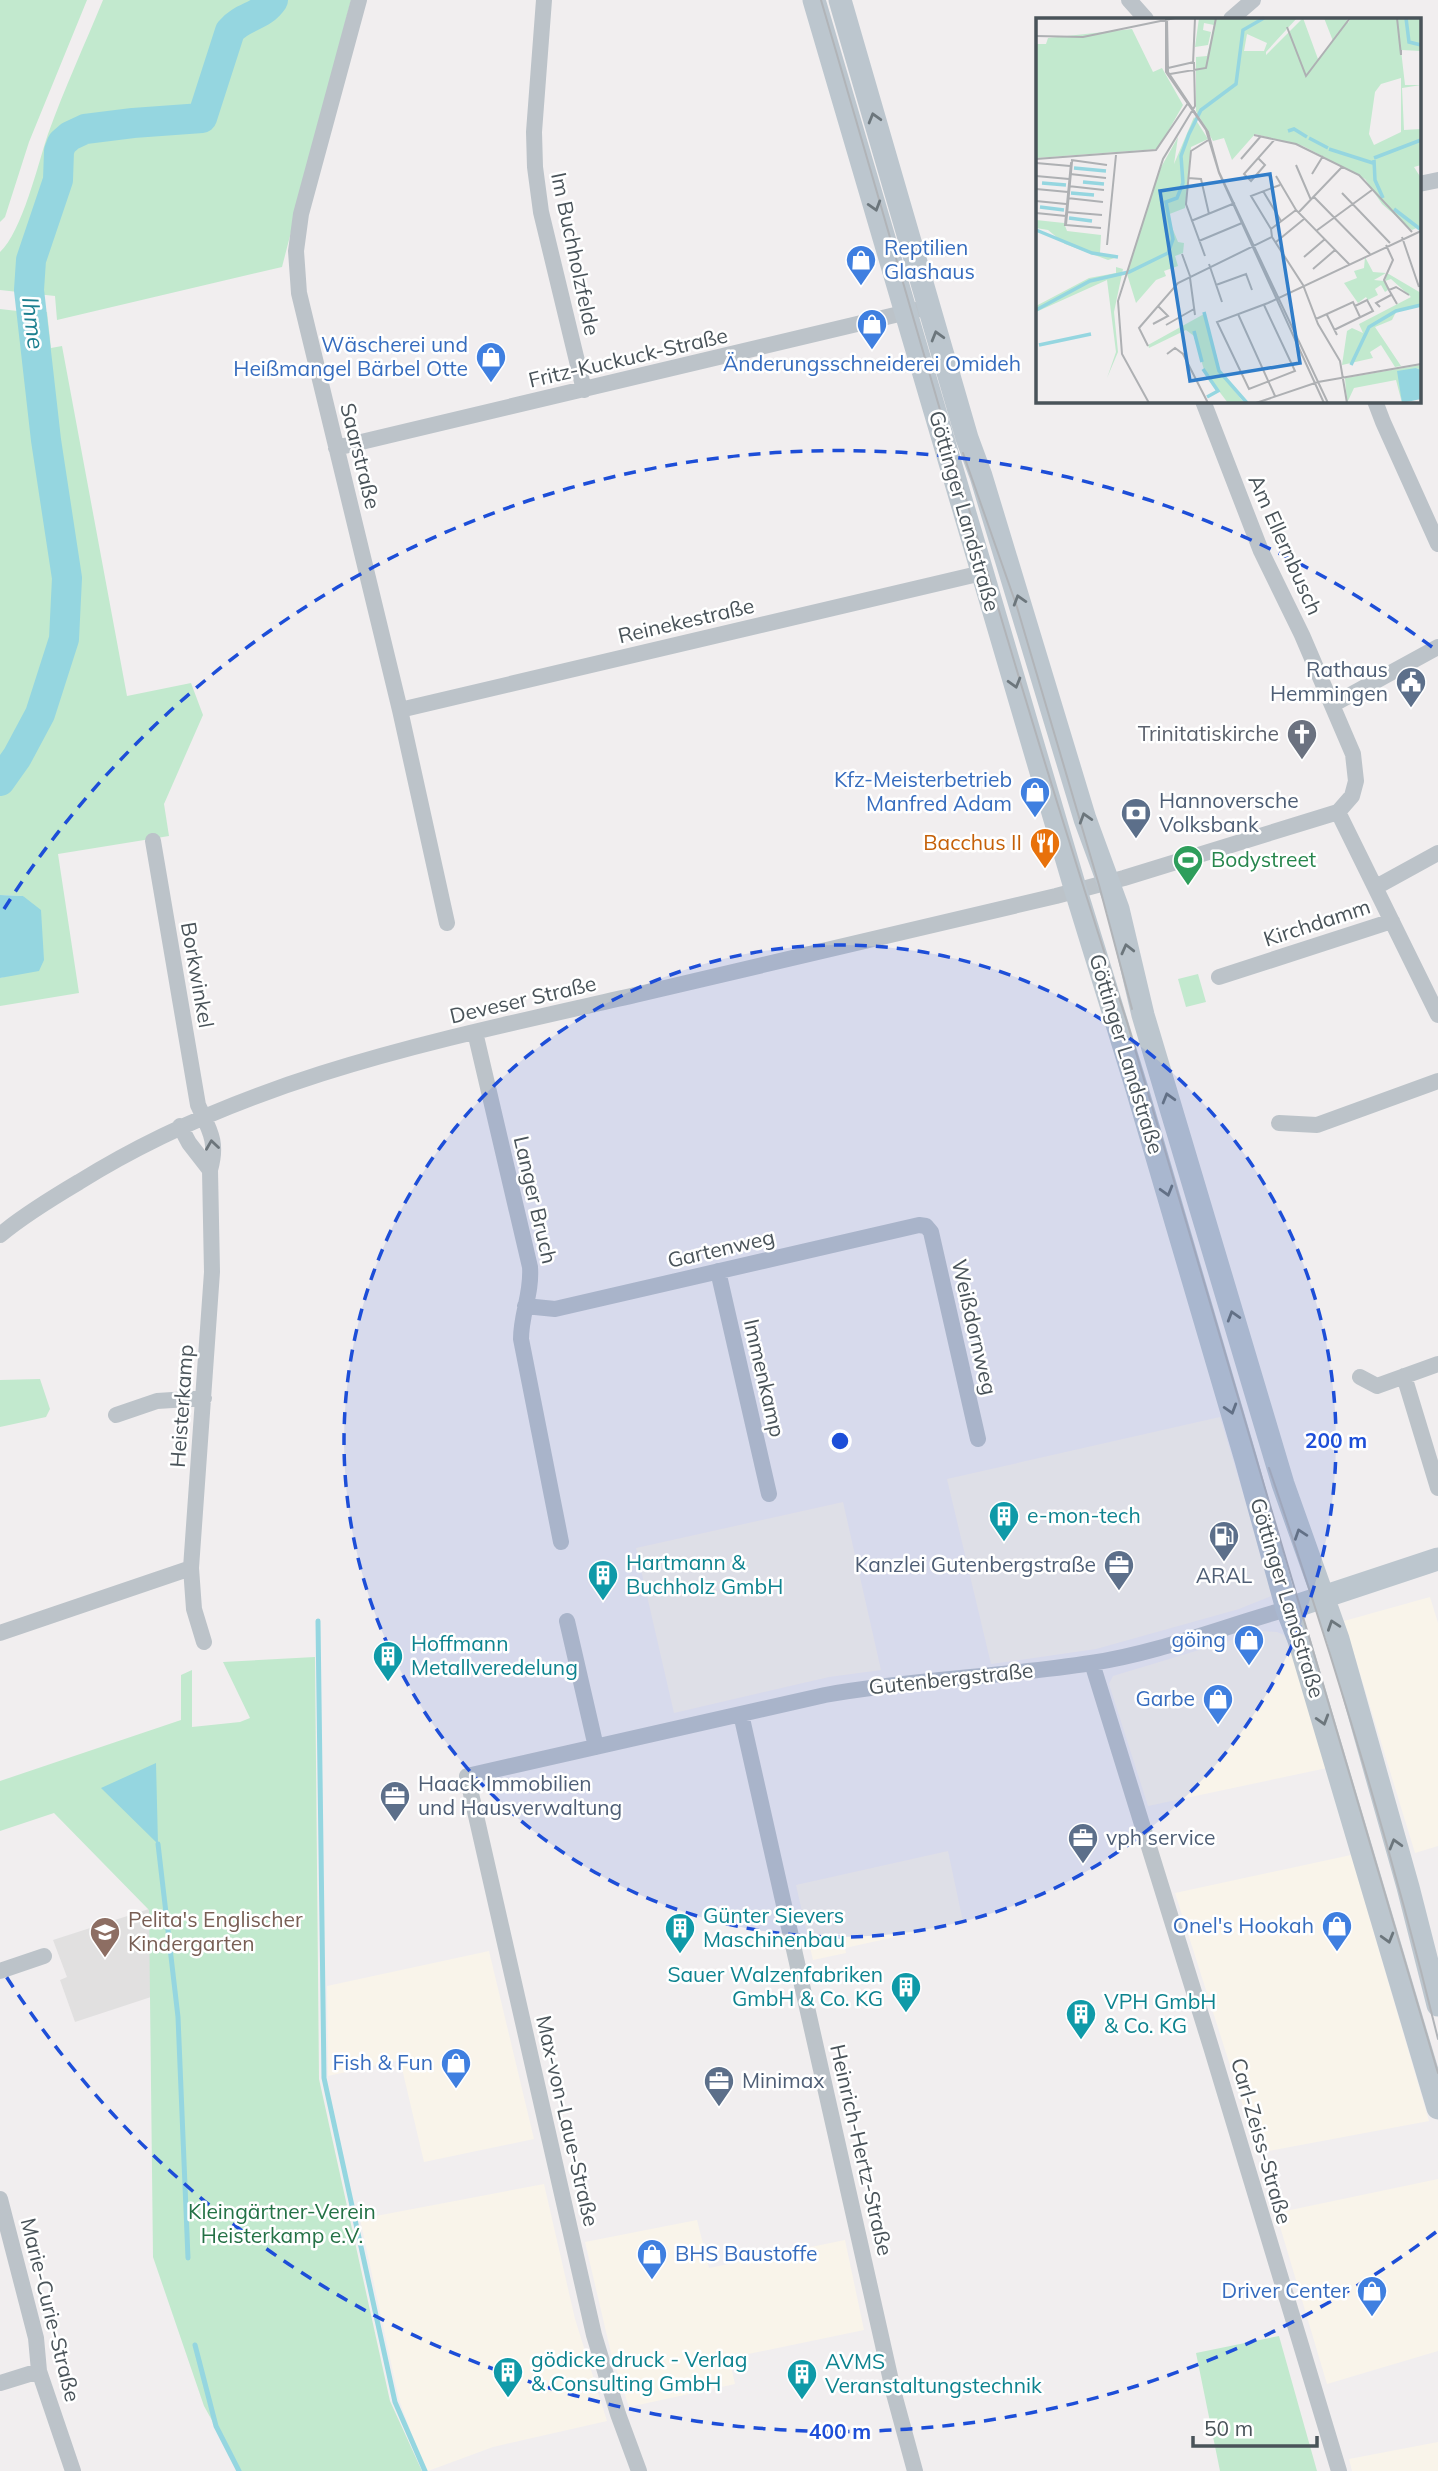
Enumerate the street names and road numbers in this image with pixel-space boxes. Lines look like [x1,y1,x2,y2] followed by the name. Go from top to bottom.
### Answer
[546,170,606,338] street label: Im Buchholzfelde
[526,321,730,393] street label: Fritz-Kuckuck-Straße
[335,400,387,511] street label: Saarstraße
[924,407,1006,614] street label: Göttinger Landstraße
[1243,470,1328,619] street label: Am Ellernbusch
[615,592,756,648] street label: Reinekestraße
[1260,893,1373,951] street label: Kirchdamm
[176,920,220,1030] street label: Borkwinkel
[1084,951,1170,1157] street label: Göttinger Landstraße
[447,970,599,1029] street label: Deveser Straße
[509,1133,563,1266] street label: Langer Bruch
[665,1223,777,1273] street label: Gartenweg
[947,1256,1003,1397] street label: Weißdornweg
[739,1316,791,1439] street label: Immenkamp
[164,1343,198,1468] street label: Heisterkamp
[1245,1495,1331,1701] street label: Göttinger Landstraße
[867,1656,1034,1700] street label: Gutenbergstraße
[531,2013,605,2229] street label: Max-von-Laue-Straße
[825,2042,899,2258] street label: Heinrich-Hertz-Straße
[1226,2055,1298,2227] street label: Carl-Zeiss-Straße
[16,2215,86,2404] street label: Marie-Curie-Straße

